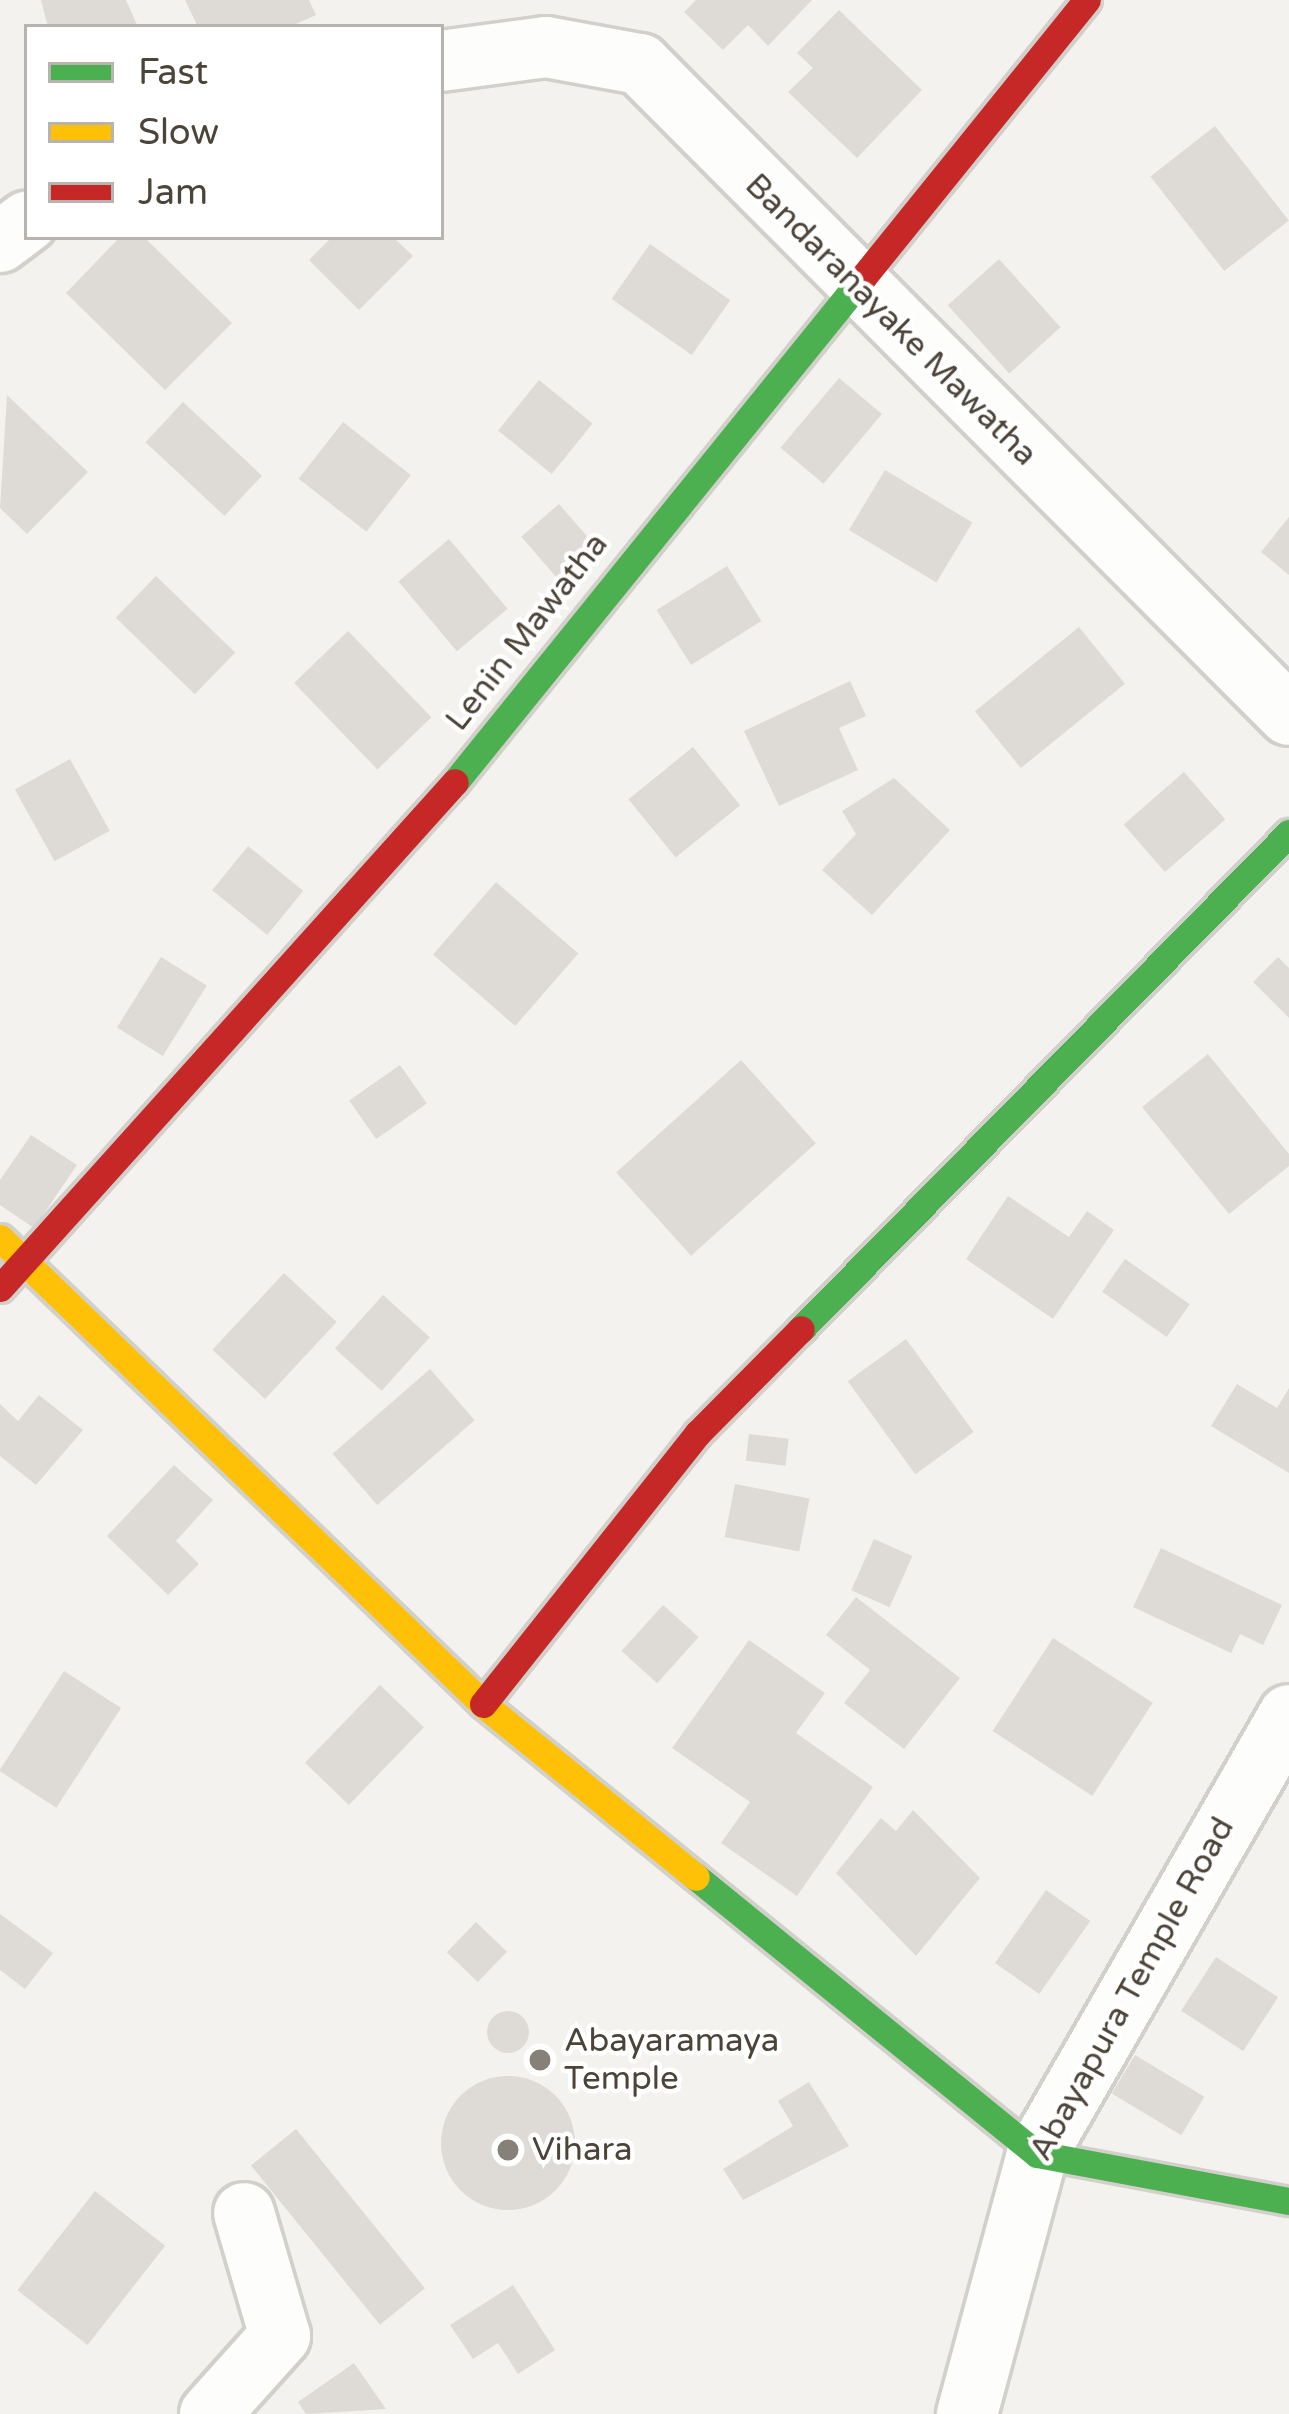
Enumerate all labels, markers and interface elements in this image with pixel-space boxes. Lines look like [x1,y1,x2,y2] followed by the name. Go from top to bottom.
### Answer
[24,24,444,240] legend
[138,51,208,94] text: Fast
[138,111,219,154] text: Slow
[737,166,1045,474] street label: Bandaranayake Mawatha
[138,171,208,214] text: Jam
[437,525,617,739] street label: Lenin Mawatha
[1021,1810,1243,2168] street label: Abayapura Temple Road
[564,2021,779,2099] place label: Abayaramaya Temple
[527,2047,553,2073] marker: Abayaramaya Temple
[532,2130,633,2170] place label: Vihara
[495,2137,521,2163] marker: Vihara

